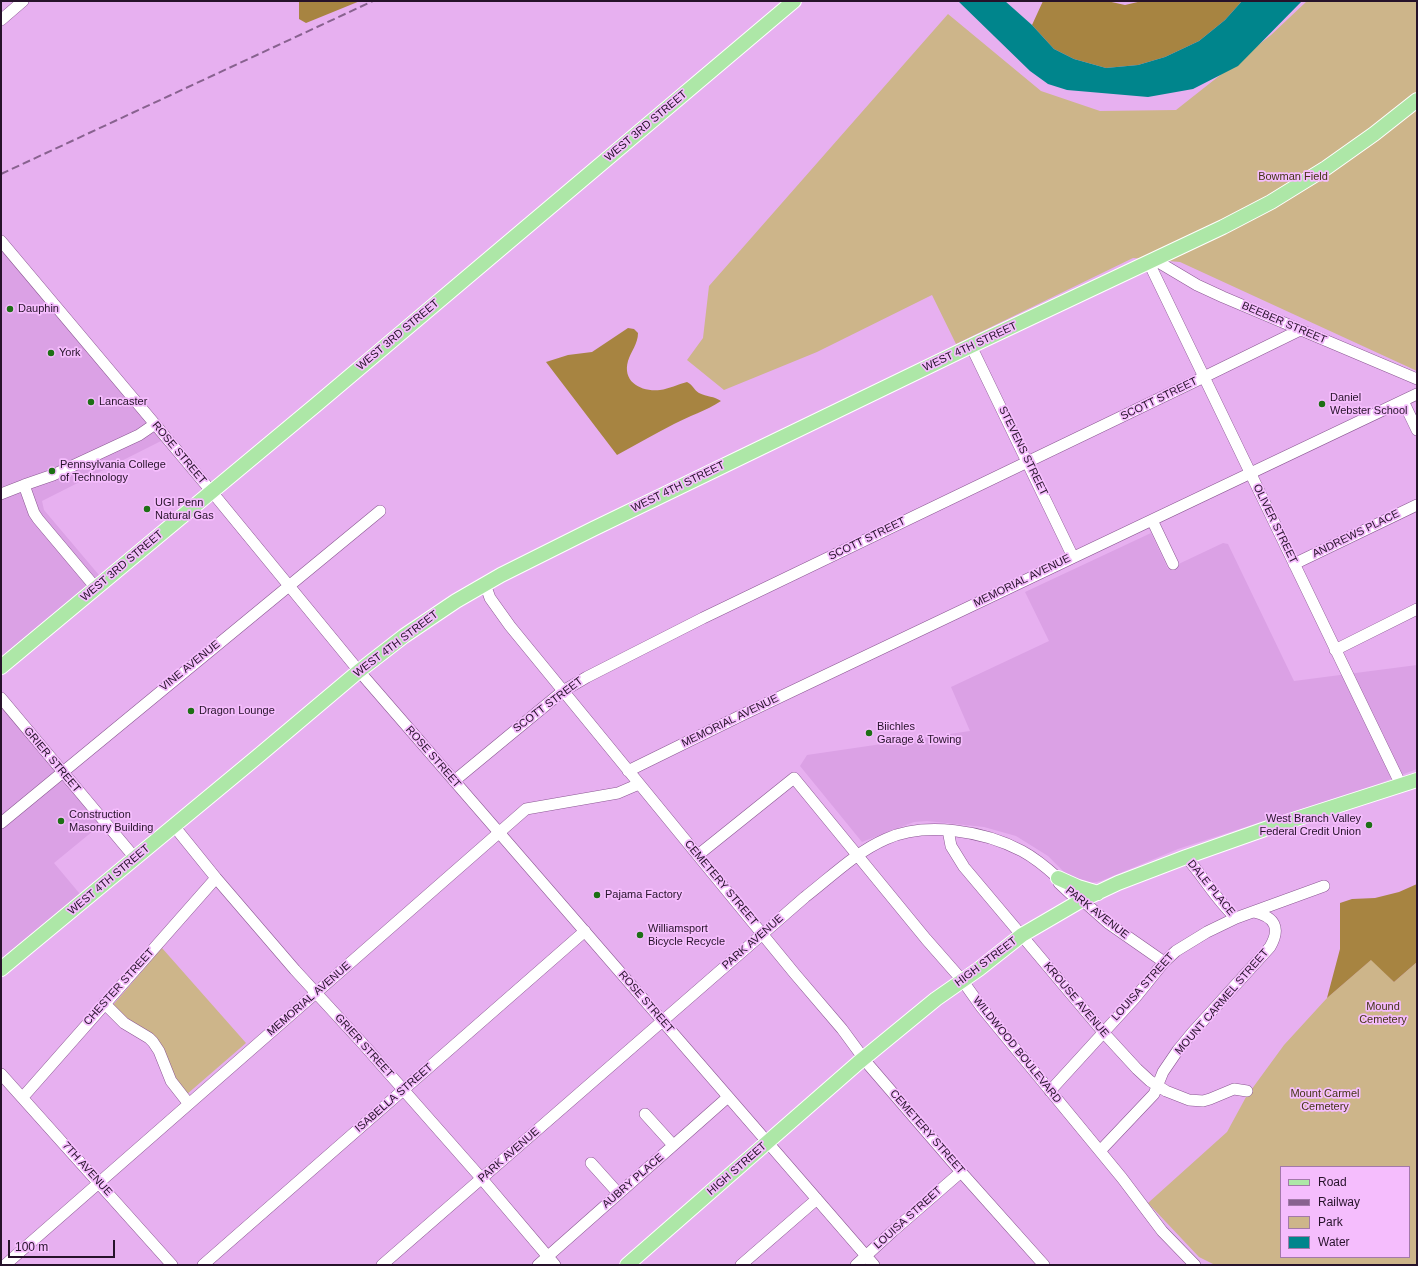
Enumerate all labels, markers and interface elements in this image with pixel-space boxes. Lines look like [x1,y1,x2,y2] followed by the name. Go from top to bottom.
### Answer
[602,88,690,164] street label: WEST 3RD STREET
[1258,170,1328,184] park label: Bowman Field
[354,297,442,373] street label: WEST 3RD STREET
[1240,299,1328,347] street label: BEEBER STREET
[18,302,59,316] place label: Dauphin
[5,304,15,314] marker: Dauphin
[921,319,1019,375] street label: WEST 4TH STREET
[59,346,81,360] place label: York
[46,348,56,358] marker: York
[1118,375,1200,423] street label: SCOTT STREET
[1330,391,1407,417] place label: Daniel Webster School
[99,395,147,409] place label: Lancaster
[86,397,96,407] marker: Lancaster
[1317,399,1327,409] marker: Daniel Webster School
[996,404,1050,498] street label: STEVENS STREET
[149,419,209,487] street label: ROSE STREET
[60,458,166,484] place label: Pennsylvania College of Technology
[629,459,727,515] street label: WEST 4TH STREET
[47,466,57,476] marker: Pennsylvania College of Technology
[1250,482,1300,566] street label: OLIVER STREET
[155,496,214,522] place label: UGI Penn Natural Gas
[142,504,152,514] marker: UGI Penn Natural Gas
[1310,507,1402,561] street label: ANDREWS PLACE
[826,515,908,563] street label: SCOTT STREET
[78,528,166,604] street label: WEST 3RD STREET
[971,552,1073,610] street label: MEMORIAL AVENUE
[351,608,441,680] street label: WEST 4TH STREET
[157,638,223,694] street label: VINE AVENUE
[511,675,585,735] street label: SCOTT STREET
[679,692,781,750] street label: MEMORIAL AVENUE
[199,704,275,718] place label: Dragon Lounge
[186,706,196,716] marker: Dragon Lounge
[877,720,961,746] place label: Biichles Garage & Towing
[403,723,463,791] street label: ROSE STREET
[21,725,83,795] street label: GRIER STREET
[864,728,874,738] marker: Biichles Garage & Towing
[69,808,153,834] place label: Construction Masonry Building
[1260,812,1361,838] place label: West Branch Valley Federal Credit Union
[56,816,66,826] marker: Construction Masonry Building
[1364,820,1374,830] marker: West Branch Valley Federal Credit Union
[681,838,761,928] street label: CEMETERY STREET
[66,842,152,918] street label: WEST 4TH STREET
[1185,857,1237,919] street label: DALE PLACE
[1063,884,1131,942] street label: PARK AVENUE
[605,888,682,902] place label: Pajama Factory
[592,890,602,900] marker: Pajama Factory
[720,912,786,972] street label: PARK AVENUE
[648,922,725,948] place label: Williamsport Bicycle Recycle
[635,930,645,940] marker: Williamsport Bicycle Recycle
[952,934,1020,990] street label: HIGH STREET
[81,946,157,1028] street label: CHESTER STREET
[1173,946,1271,1058] street label: MOUNT CARMEL STREET
[1109,950,1177,1024] street label: LOUISA STREET
[265,959,353,1039] street label: MEMORIAL AVENUE
[1041,960,1111,1040] street label: KROUSE AVENUE
[616,968,676,1036] street label: ROSE STREET
[970,994,1064,1106] street label: WILDWOOD BOULEVARD
[1359,1000,1407,1026] park label: Mound Cemetery
[332,1011,396,1081] street label: GRIER STREET
[353,1061,435,1135] street label: ISABELLA STREET
[887,1087,967,1177] street label: CEMETERY STREET
[1290,1087,1360,1113] park label: Mount Carmel Cemetery
[476,1125,542,1185] street label: PARK AVENUE
[59,1139,115,1199] street label: 7TH AVENUE
[705,1140,769,1198] street label: HIGH STREET
[600,1151,666,1211] street label: AUBRY PLACE
[1280,1166,1410,1258] legend
[1318,1175,1347,1189] text: Road
[871,1184,945,1252] street label: LOUISA STREET
[1318,1195,1360,1209] text: Railway
[1318,1215,1343,1229] text: Park
[10,1232,117,1258] scale bar
[1318,1235,1350,1249] text: Water
[15,1240,48,1254] text: 100 m

